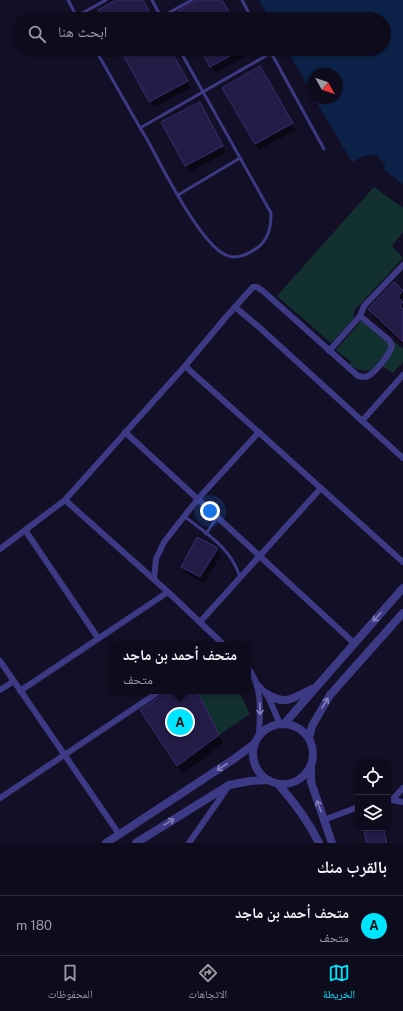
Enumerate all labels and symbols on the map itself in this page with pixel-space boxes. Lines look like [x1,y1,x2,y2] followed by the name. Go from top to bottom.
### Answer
[307,68,343,104] north arrow
[200,501,220,521] your location
[372,612,382,622] one-way arrow
[321,697,329,709] one-way arrow
[256,702,264,715] one-way arrow
[167,707,193,737] pin: A
[216,763,228,771] one-way arrow
[315,801,323,813] one-way arrow
[163,818,175,826] one-way arrow

